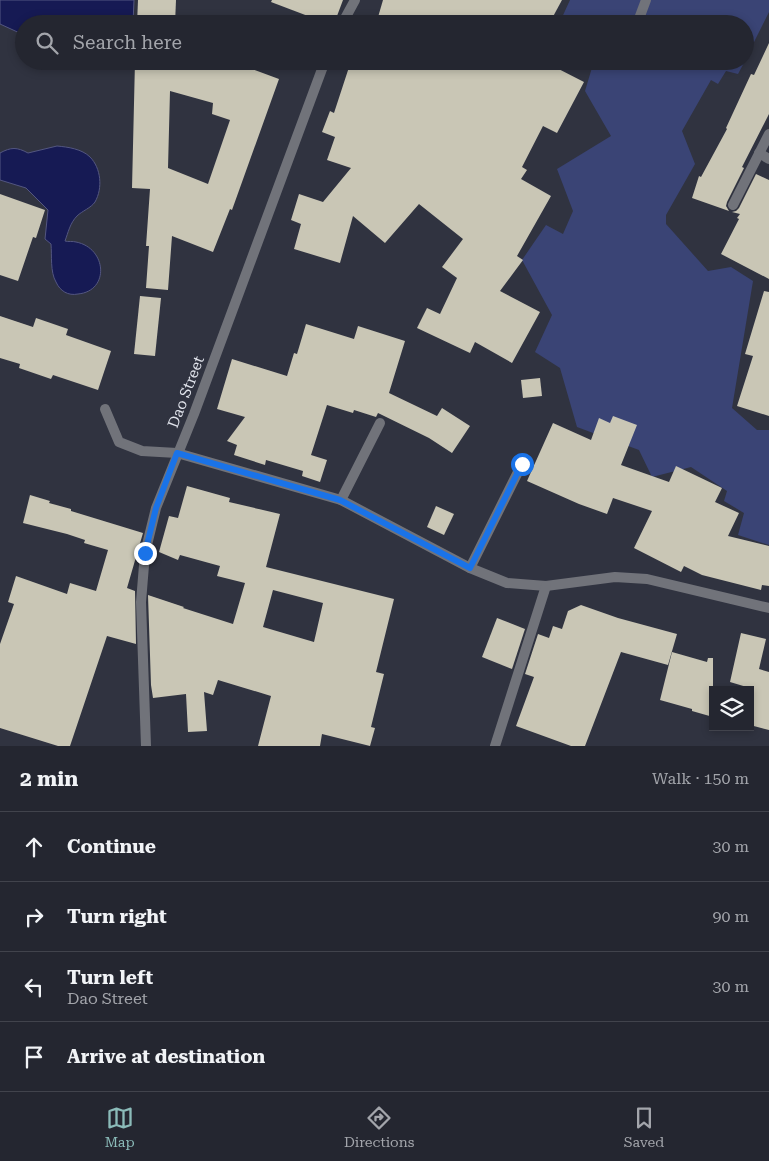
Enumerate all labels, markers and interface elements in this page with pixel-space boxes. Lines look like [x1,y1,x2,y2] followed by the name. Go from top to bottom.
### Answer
[15,15,754,70] search box
[33,29,61,57] icon: search
[73,31,182,54] text: Search here
[164,353,208,431] street label: Dao Street
[511,453,534,476] route start
[134,542,157,565] route end
[709,686,754,731] map controls
[709,686,754,731] button: layers
[20,767,78,791] text: 2 min
[652,769,749,788] text: Walk · 150 m
[20,833,48,861] icon: ahead
[67,835,156,858] text: Continue
[712,837,749,856] text: 30 m
[20,903,48,931] icon: right
[67,905,167,928] text: Turn right
[712,907,749,926] text: 90 m
[67,966,153,989] text: Turn left
[20,973,48,1001] icon: left
[712,977,749,996] text: 30 m
[67,989,148,1008] text: Dao Street
[20,1043,48,1071] icon: arrive
[67,1045,265,1068] text: Arrive at destination
[105,1104,135,1150] tab: Map
[344,1104,414,1150] tab: Directions
[624,1104,664,1150] tab: Saved

